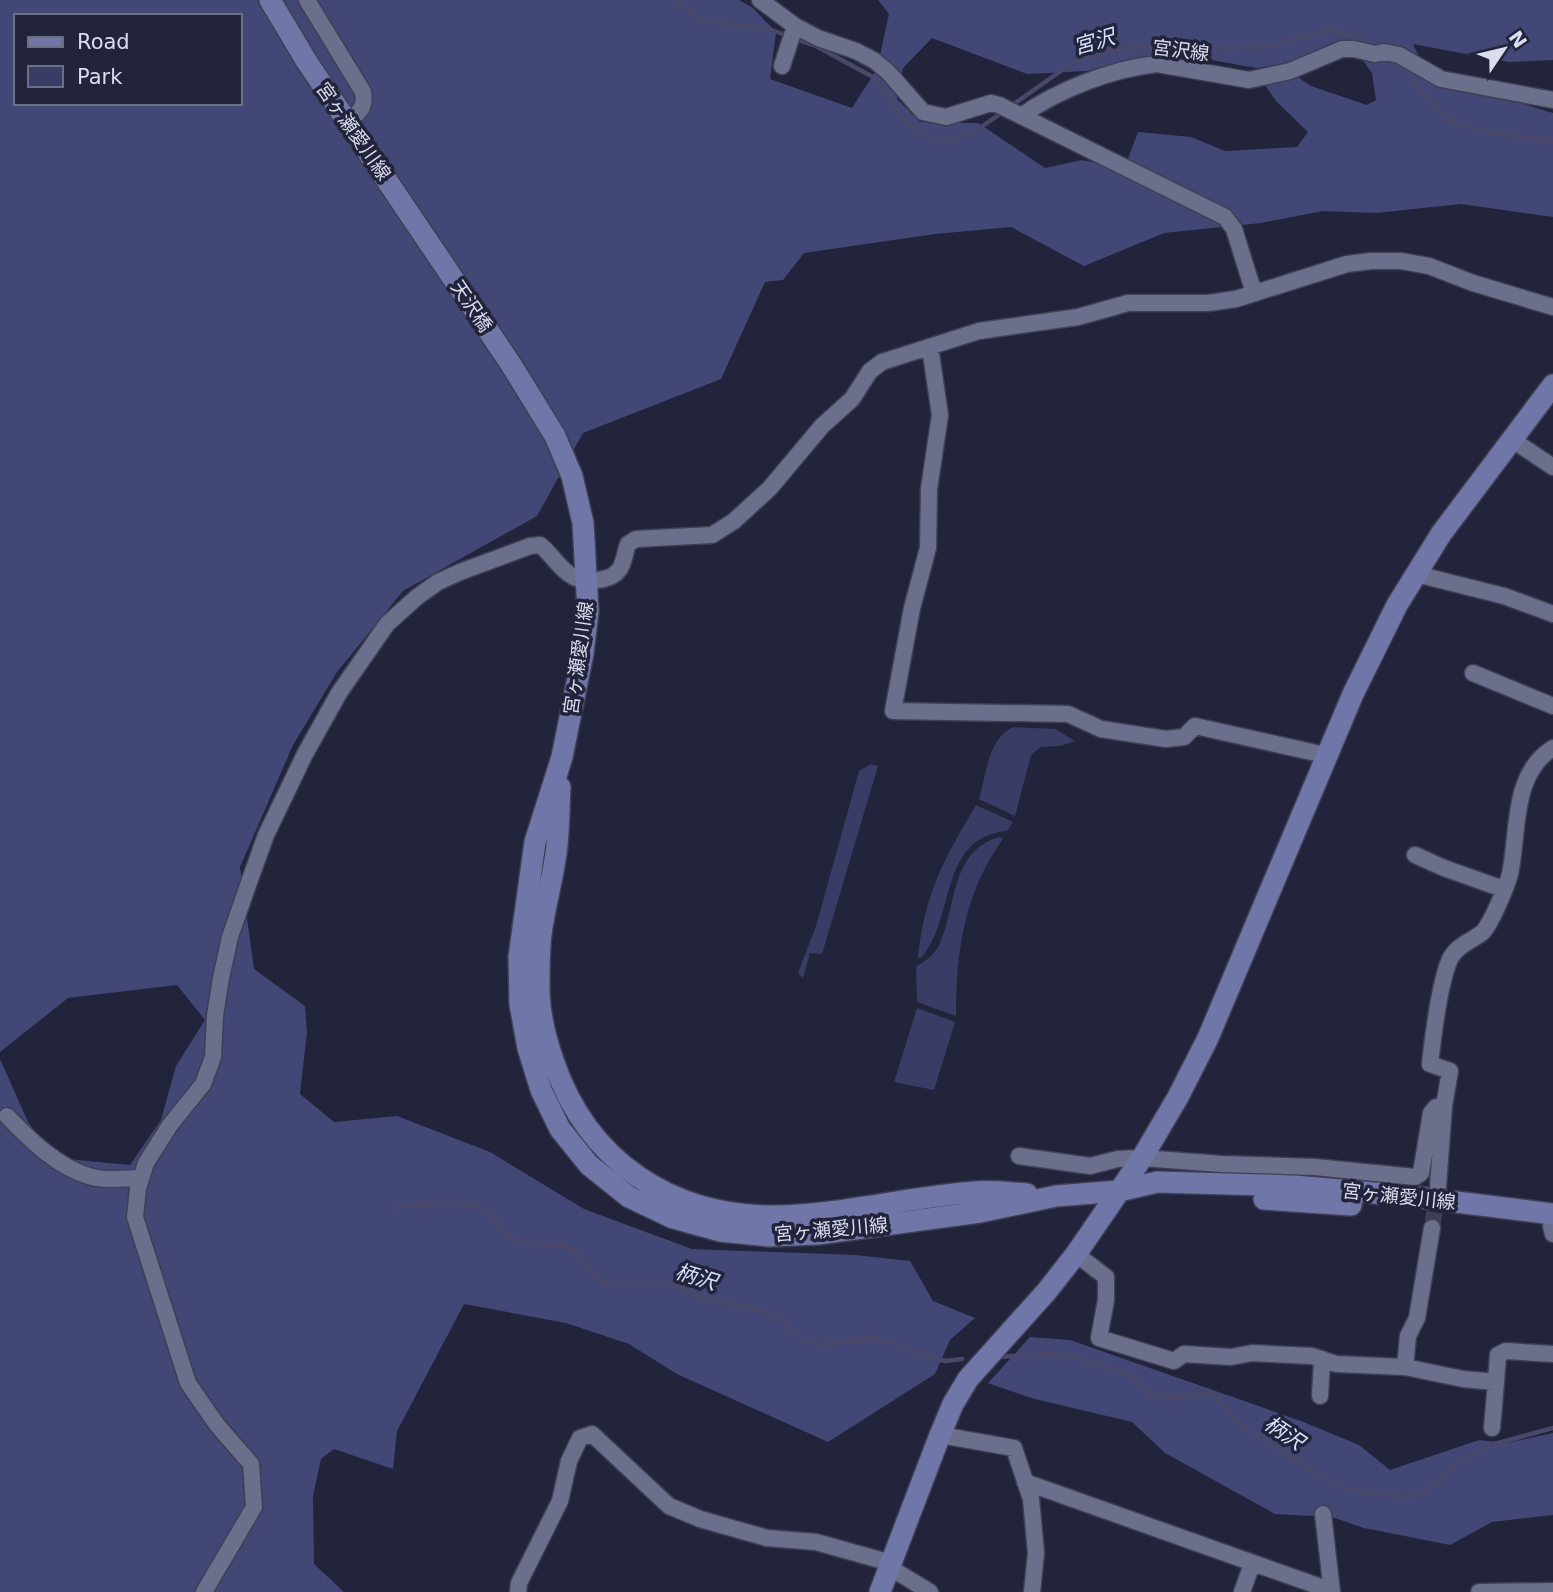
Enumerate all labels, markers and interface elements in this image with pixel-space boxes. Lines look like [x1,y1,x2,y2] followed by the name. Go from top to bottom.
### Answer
[14,14,242,105] legend
[1469,14,1539,84] north arrow
[1071,24,1120,59] water label: 宮沢
[1504,26,1531,52] text: N
[77,30,130,54] text: Road
[1151,36,1211,64] street label: 宮沢線
[77,65,123,89] text: Park
[312,78,396,184] street label: 宮ヶ瀬愛川線
[447,276,497,336] street label: 天沢橋
[559,600,597,716] street label: 宮ヶ瀬愛川線
[1341,1179,1457,1213] street label: 宮ヶ瀬愛川線
[773,1213,889,1245] street label: 宮ヶ瀬愛川線
[672,1259,722,1295] water label: 柄沢
[1260,1411,1311,1456] water label: 柄沢

